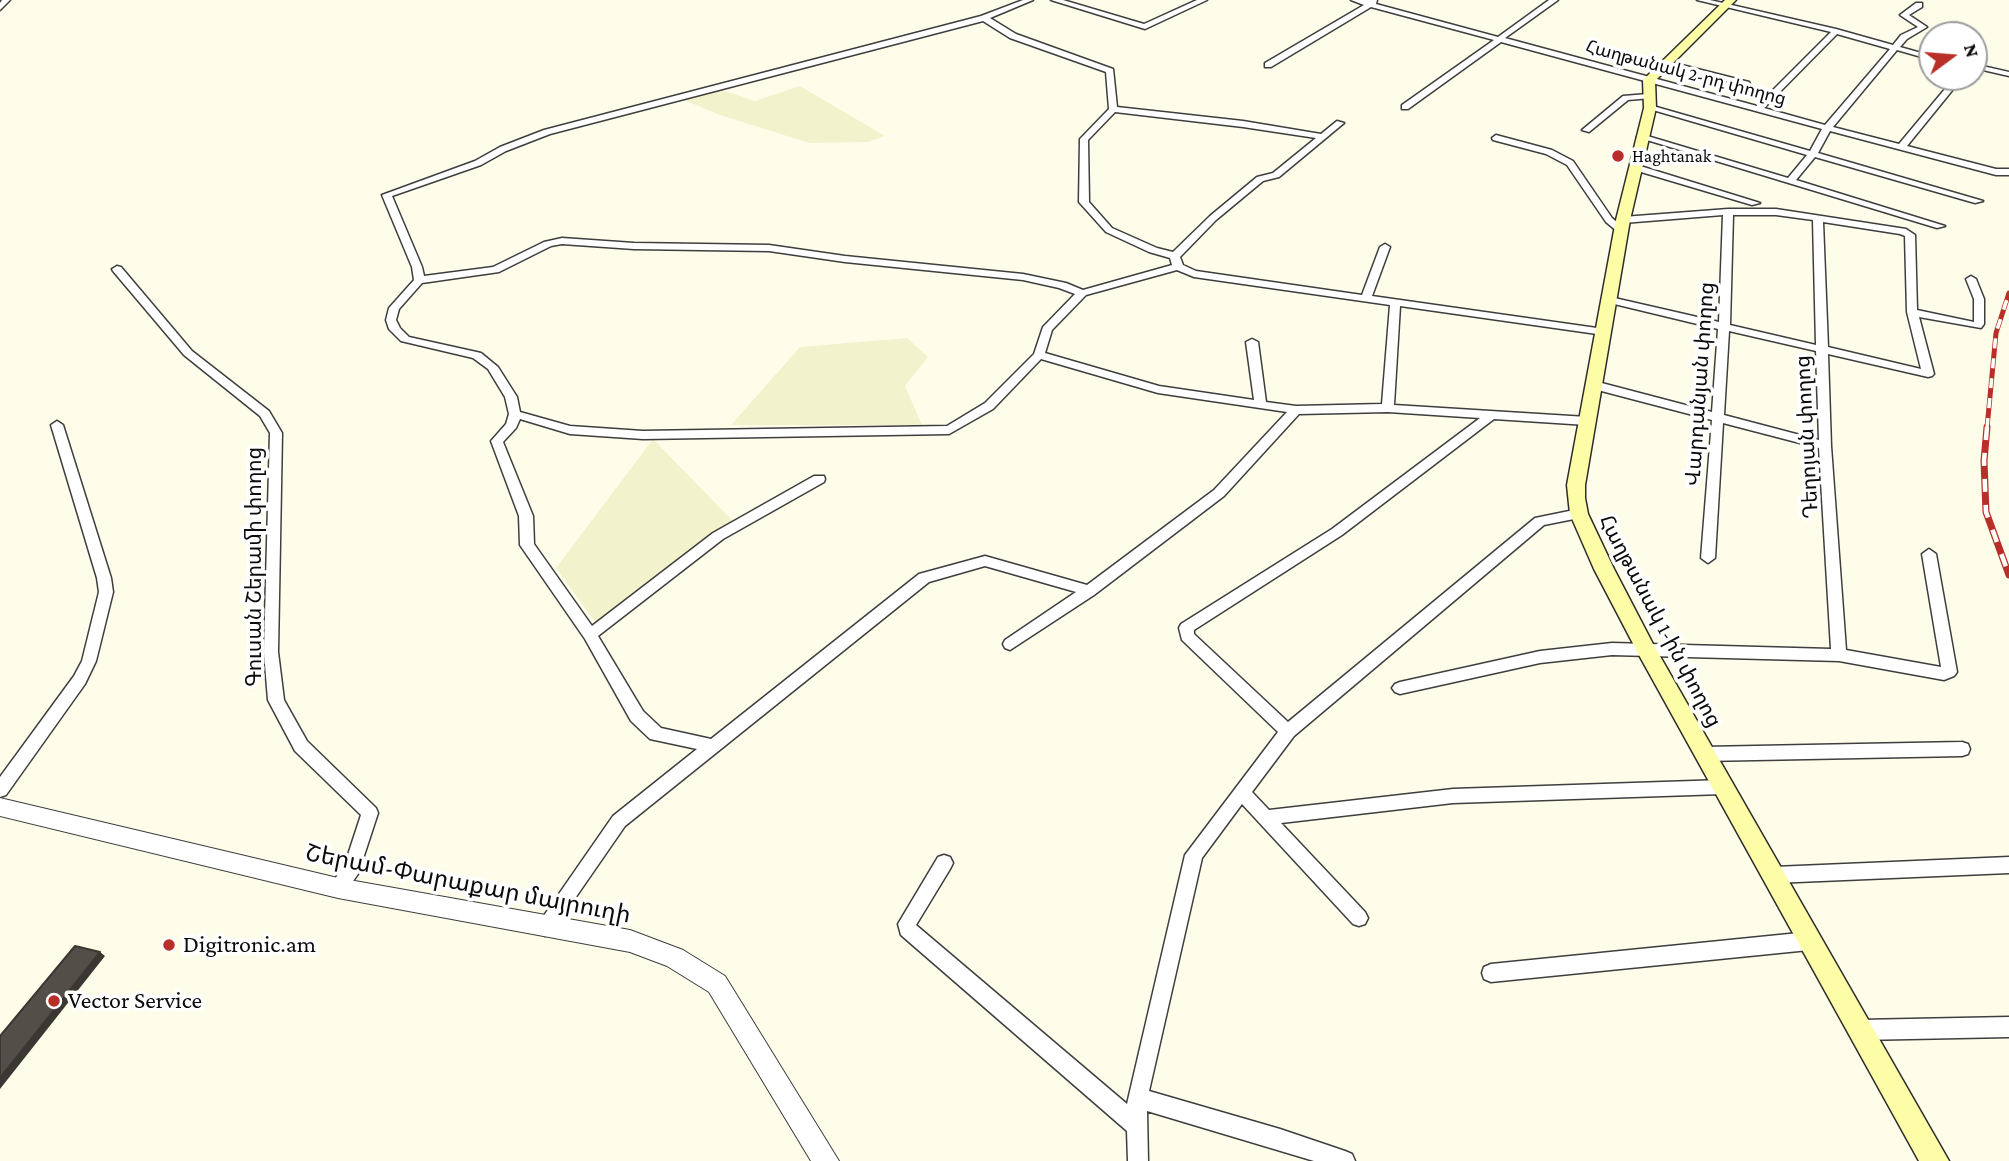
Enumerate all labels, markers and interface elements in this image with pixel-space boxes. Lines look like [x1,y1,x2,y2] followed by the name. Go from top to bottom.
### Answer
[1918,21,1988,91] north arrow
[1583,36,1789,110] street label: Հաղթանակ 2-րդ փողոց
[1960,41,1984,60] text: N
[1632,145,1711,167] place label: Haghtanak
[1610,148,1626,164] marker: Haghtanak
[1680,281,1720,487] street label: Վարդանյան փողոց
[1790,355,1824,519] street label: Դեղոյան փողոց
[242,447,268,687] street label: Գուսան Շերամի փողոց
[1593,510,1727,732] street label: Հաղթանակ 1-ին փողոց
[303,838,633,930] street label: Շերամ-Փարաքար մայրուղի
[183,931,316,959] place label: Digitronic.am
[161,937,177,953] marker: Digitronic.am
[68,987,202,1015] place label: Vector Service
[46,993,62,1009] marker: Vector Service

